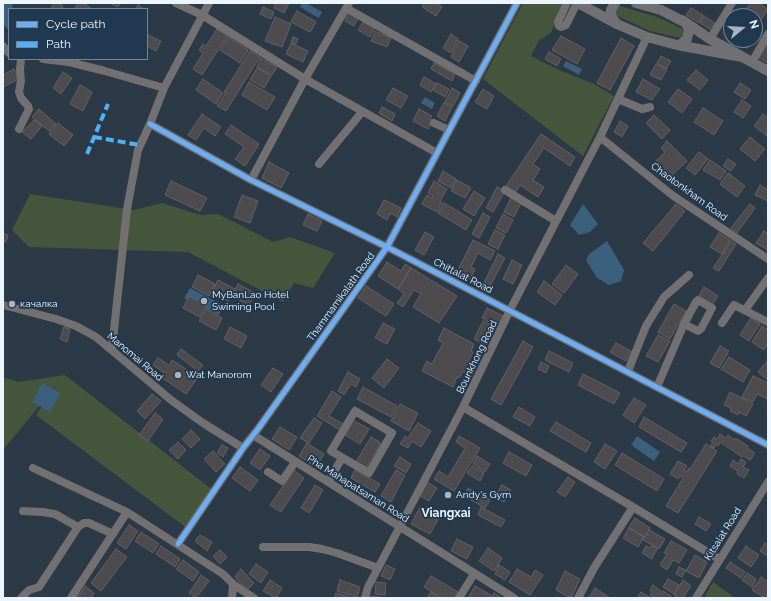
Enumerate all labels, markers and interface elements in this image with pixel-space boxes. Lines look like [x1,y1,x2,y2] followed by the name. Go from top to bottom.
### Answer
[8,8,148,60] legend
[723,8,763,48] north arrow
[46,17,105,31] text: Cycle path
[746,18,761,30] text: N
[46,37,71,51] text: Path
[649,160,729,224] street label: Chaotonkham Road
[305,250,377,344] street label: Thammamikalath Road
[431,256,495,296] street label: Chittalat Road
[212,289,289,312] place label: MyBanLao Hotel Swiming Pool
[199,296,209,306] marker: MyBanLao Hotel Swiming Pool
[20,298,58,310] place label: качалка
[7,299,17,309] marker: качалка
[454,318,500,396] street label: Bounkhong Road
[105,330,165,384] street label: Manomai Road
[186,369,252,381] place label: Wat Manorom
[173,370,183,380] marker: Wat Manorom
[305,453,411,525] street label: Pha Mahapatsaman Road
[456,489,511,501] place label: Andy's Gym
[443,490,453,500] marker: Andy's Gym
[702,505,744,563] street label: Kitsalat Road
[421,506,471,520] district label: Viangxai

